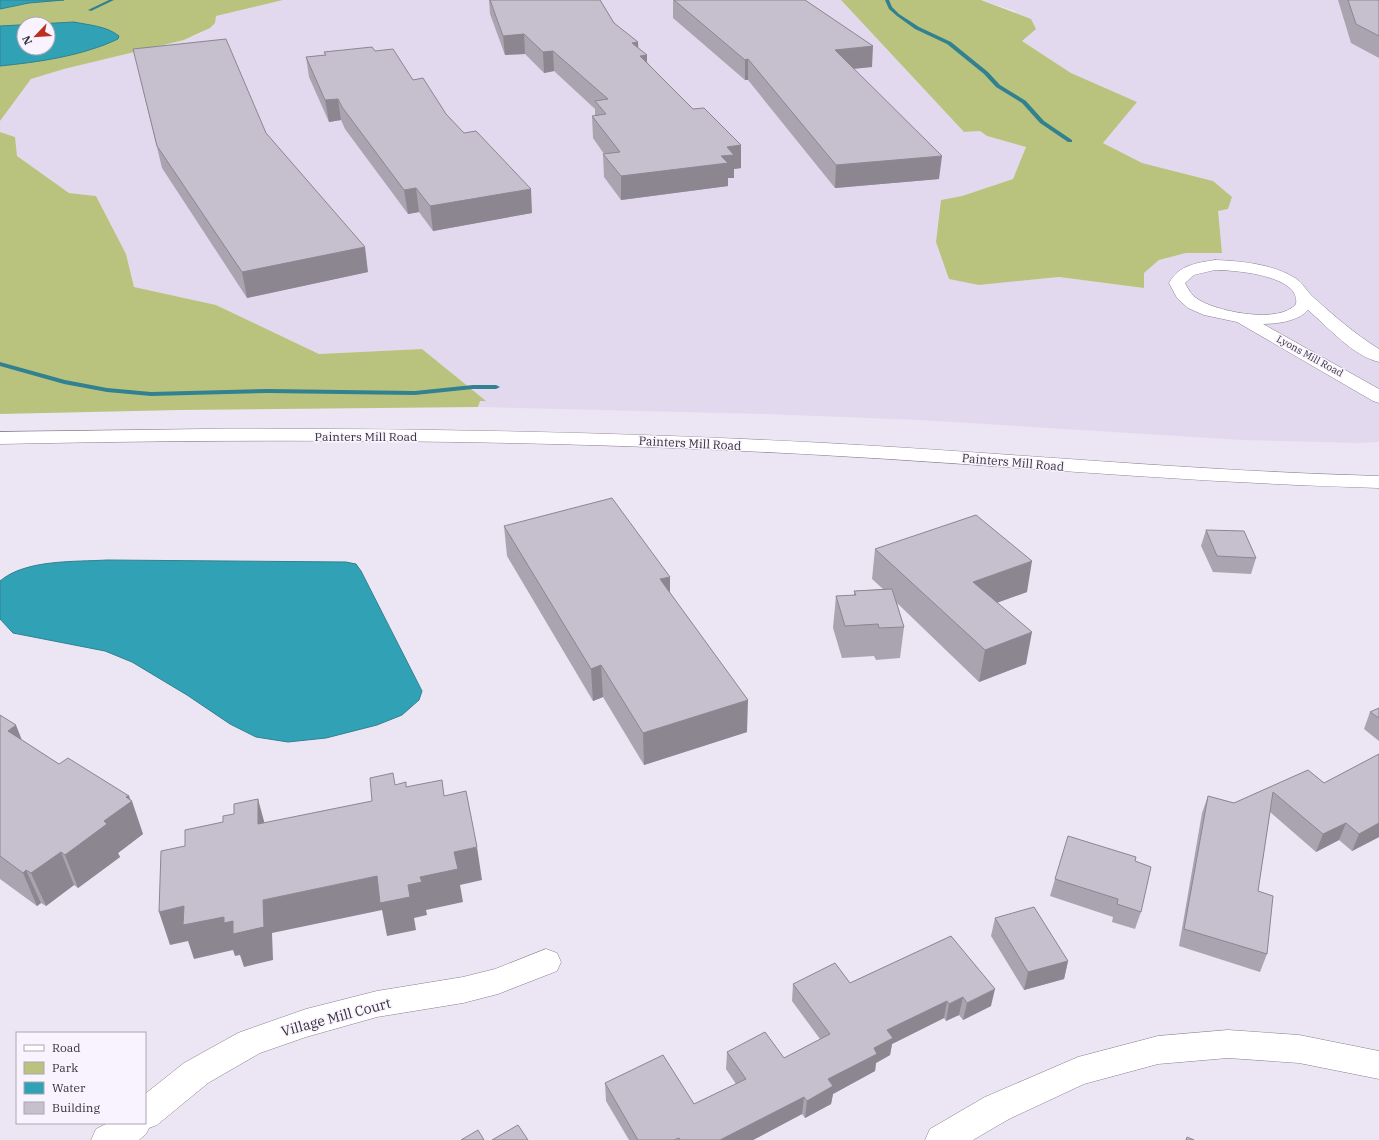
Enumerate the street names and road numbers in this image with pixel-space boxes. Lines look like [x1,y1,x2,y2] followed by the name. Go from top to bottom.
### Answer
[1274,332,1346,380] street label: Lyons Mill Road
[315,429,417,444] street label: Painters Mill Road
[638,433,742,453] street label: Painters Mill Road
[961,450,1065,474] street label: Painters Mill Road
[279,994,393,1040] street label: Village Mill Court

